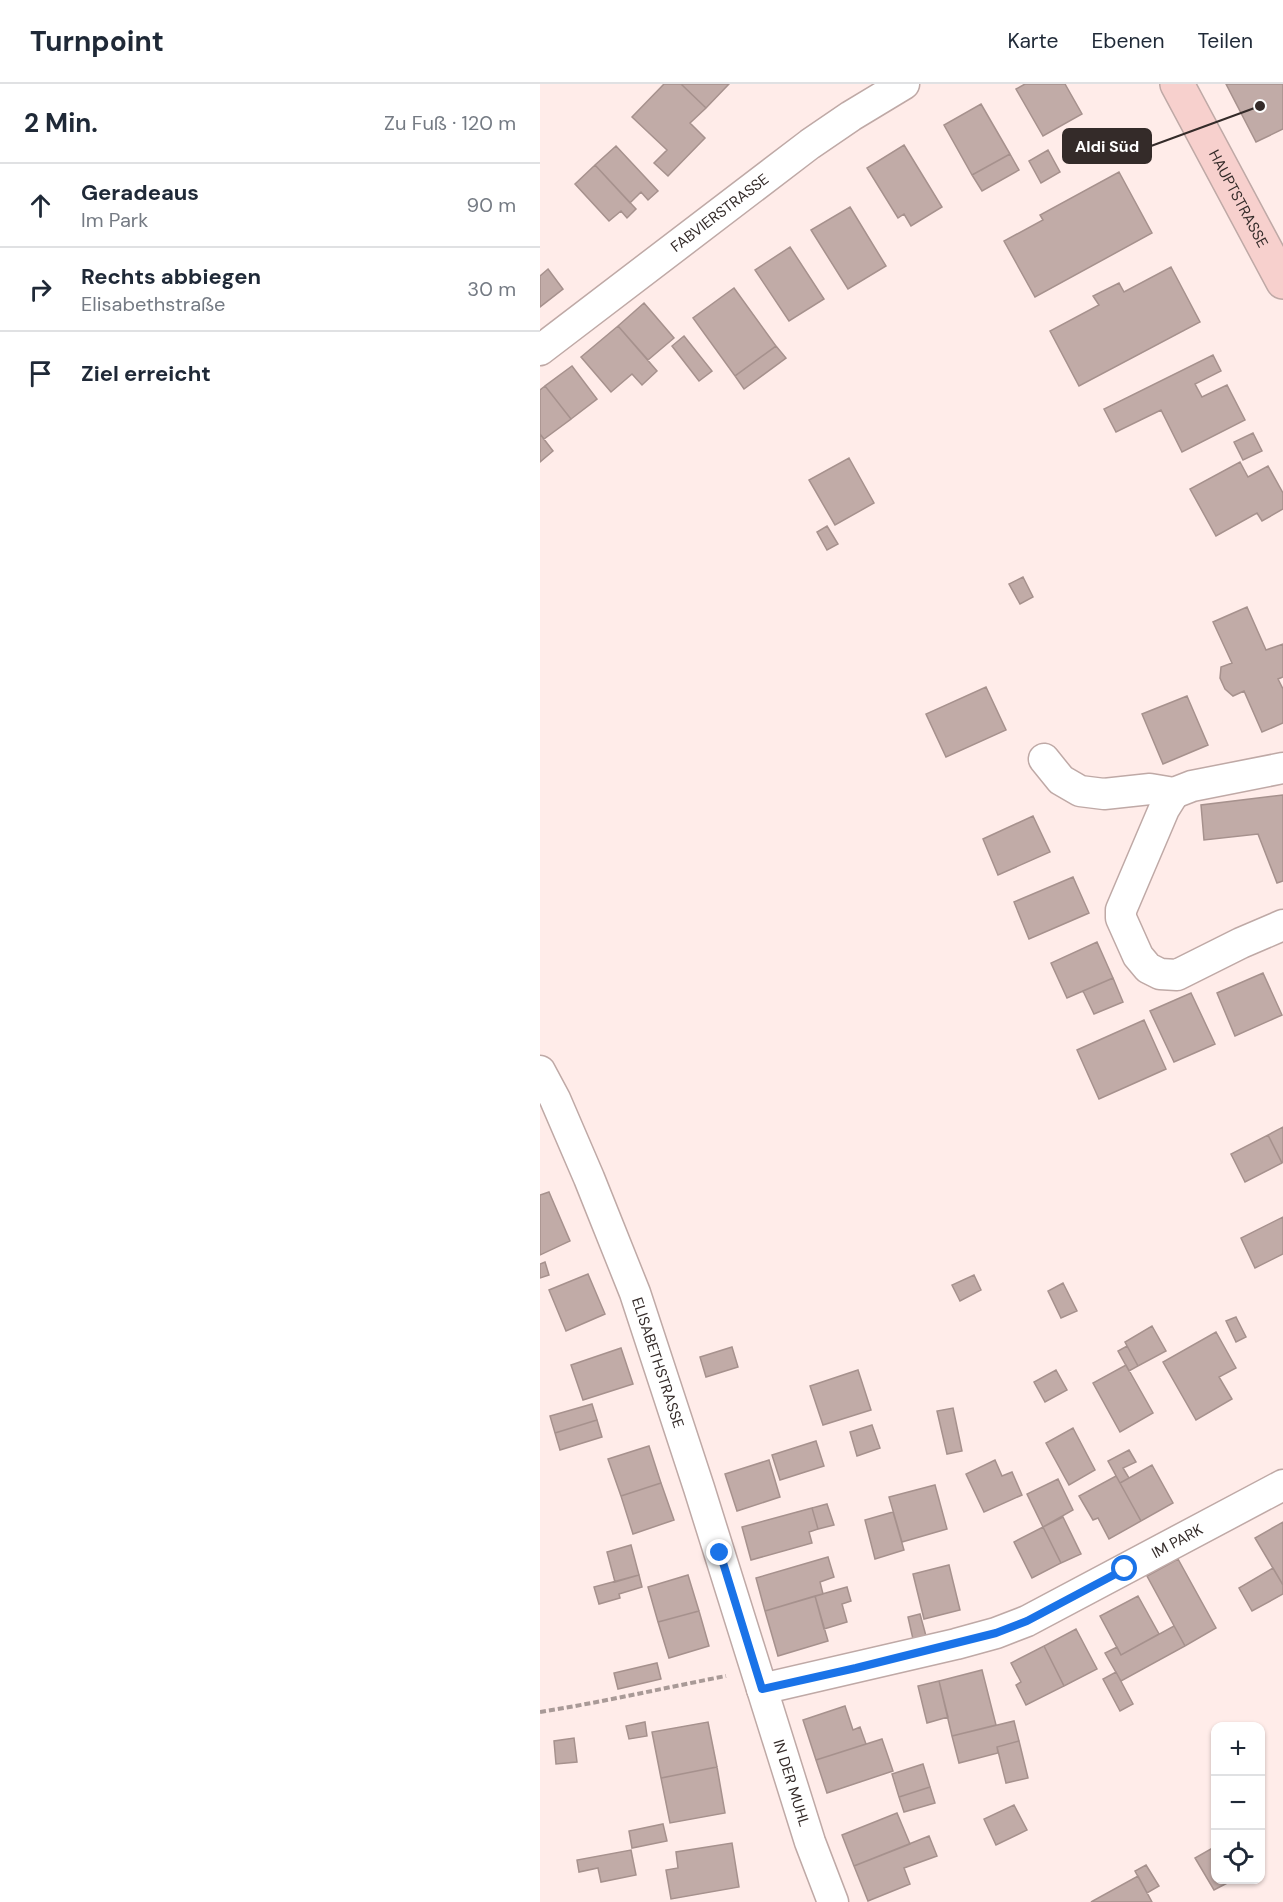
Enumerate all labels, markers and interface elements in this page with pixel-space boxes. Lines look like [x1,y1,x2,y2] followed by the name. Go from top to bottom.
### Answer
[30,23,164,60] text: Turnpoint
[1008,27,1058,55] text: Karte
[1091,27,1164,55] text: Ebenen
[1197,27,1253,55] text: Teilen
[24,106,98,140] text: 2 Min.
[384,110,516,136] text: Zu Fuß · 120 m
[1063,129,1151,163] callout: Aldi Süd
[1075,136,1139,157] text: Aldi Süd
[1204,146,1273,251] street label: HAUPTSTRASSE
[667,169,773,257] street label: FABVIERSTRASSE
[81,178,199,207] text: Geradeaus
[24,189,57,222] icon: ahead
[467,192,516,218] text: 90 m
[81,207,148,233] text: Im Park
[81,262,261,291] text: Rechts abbiegen
[24,273,57,306] icon: right
[467,276,516,302] text: 30 m
[81,291,225,317] text: Elisabethstraße
[24,357,57,390] icon: arrive
[81,359,211,388] text: Ziel erreicht
[627,1295,689,1431] street label: ELISABETHSTRASSE
[1148,1519,1207,1563] street label: IM PARK
[706,1539,732,1565] route end
[1111,1555,1137,1581] route start
[1211,1722,1265,1884] map controls
[1211,1722,1265,1776] button: +
[768,1737,815,1829] street label: IN DER MUHL
[1211,1776,1265,1830] button: −
[1211,1830,1265,1884] button: locate

